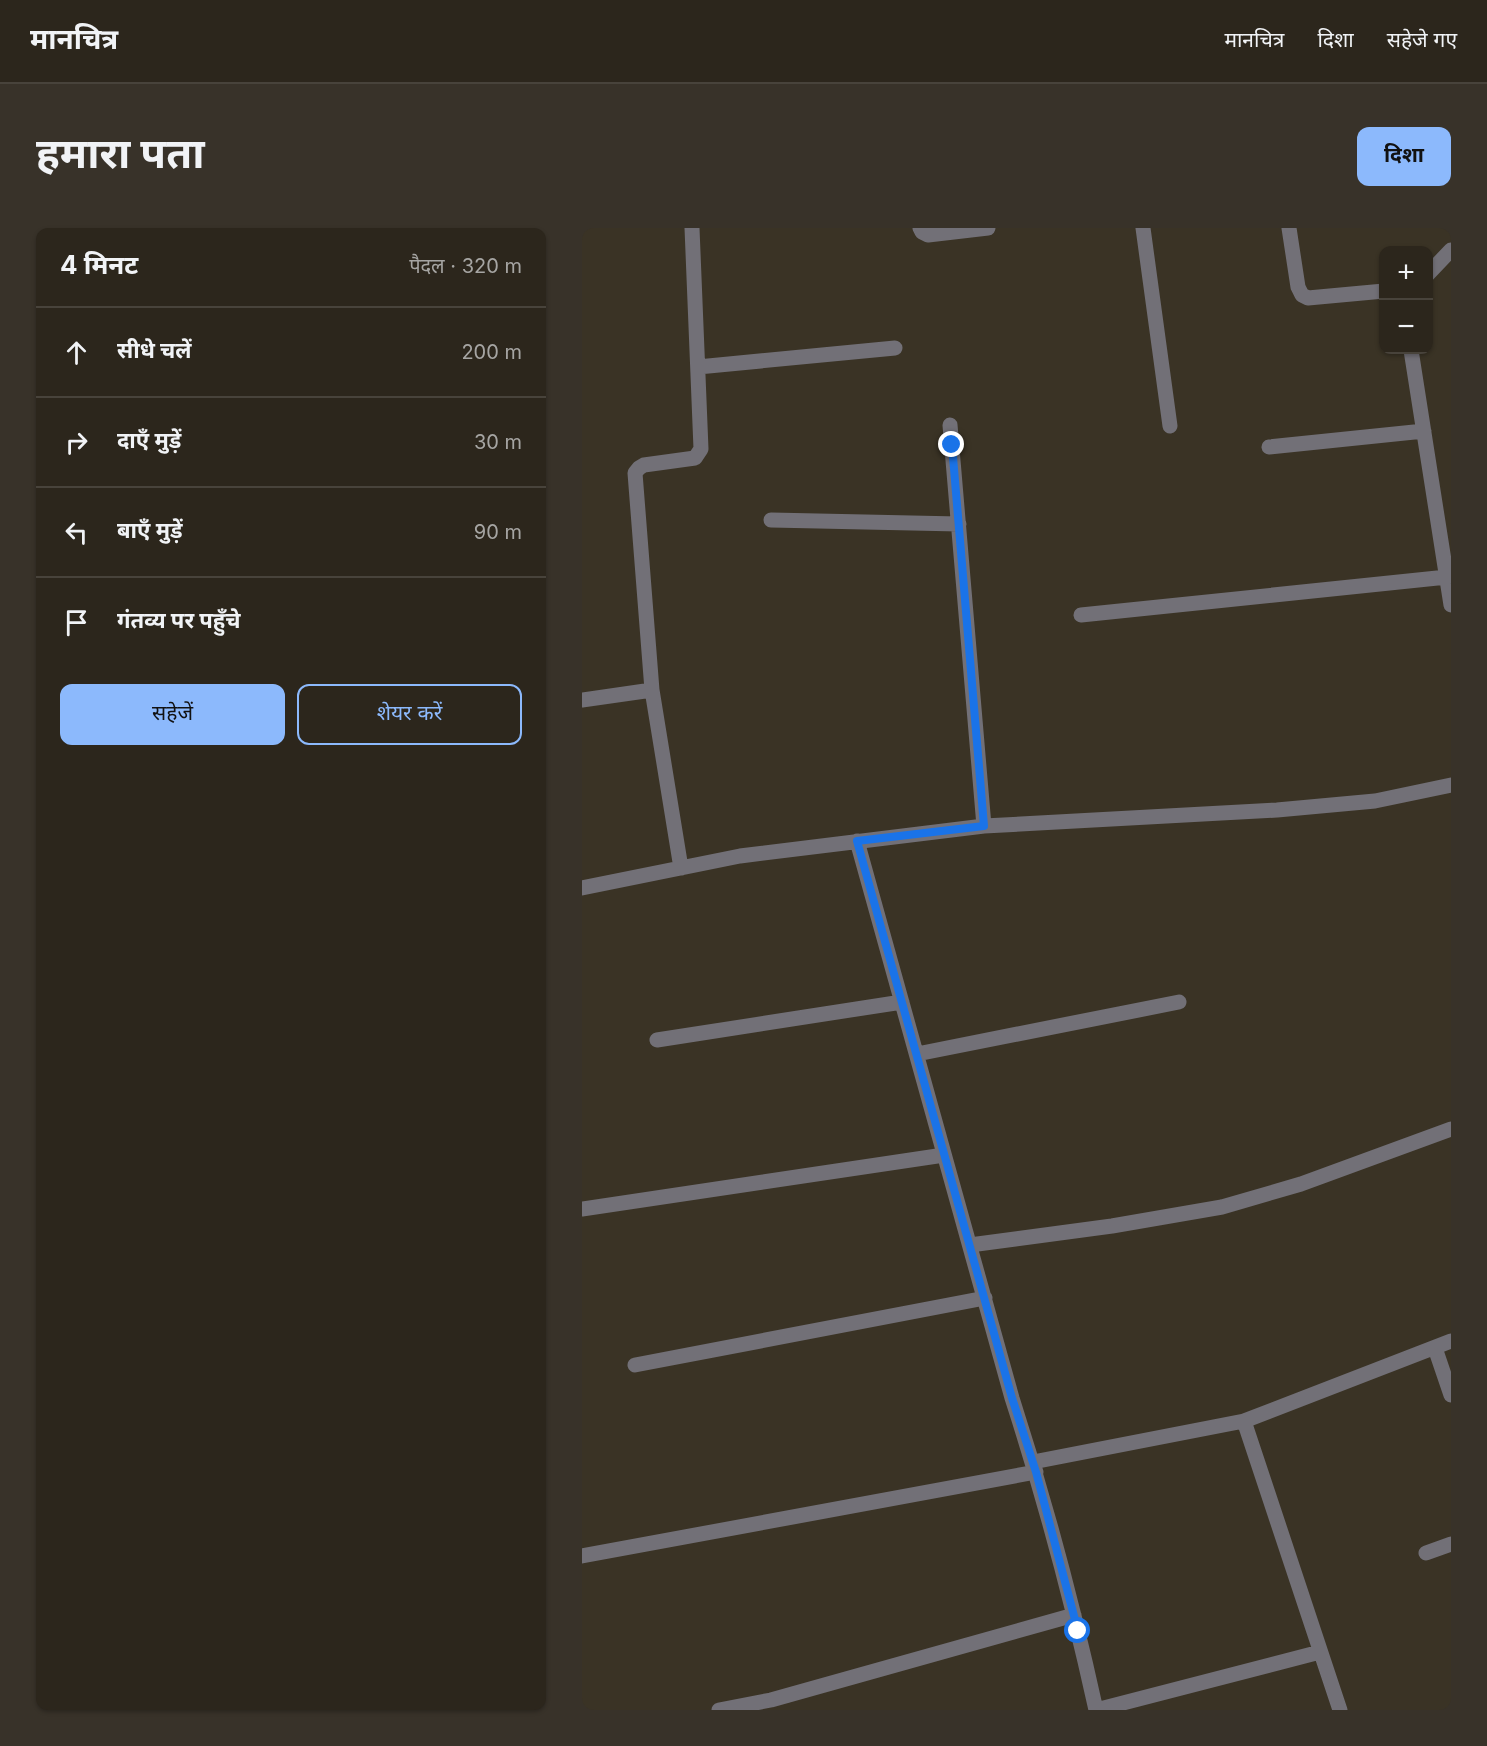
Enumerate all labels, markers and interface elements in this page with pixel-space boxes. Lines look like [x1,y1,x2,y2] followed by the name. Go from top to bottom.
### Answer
[30,22,118,56] text: मानचित्र
[1224,27,1284,52] text: मानचित्र
[1317,27,1354,52] text: दिशा
[1387,27,1457,52] text: सहेजे गए
[36,127,205,178] text: हमारा पता
[1357,127,1451,186] button: दिशा
[1379,246,1433,354] map controls
[1379,246,1433,300] button: +
[60,249,138,280] text: 4 मिनट
[409,254,522,278] text: पैदल · 320 m
[1379,300,1433,354] button: −
[60,336,93,369] icon: ahead
[117,337,192,363] text: सीधे चलें
[461,340,522,364] text: 200 m
[60,426,93,459] icon: right
[117,427,181,453] text: दाएँ मुड़ें
[474,430,522,454] text: 30 m
[938,431,964,457] route end
[60,516,93,549] icon: left
[117,517,183,543] text: बाएँ मुड़ें
[474,520,522,544] text: 90 m
[60,606,93,639] icon: arrive
[117,607,241,633] text: गंतव्य पर पहुँचे
[60,684,285,745] button: सहेजें
[297,684,522,745] button: शेयर करें
[1064,1617,1090,1643] route start

